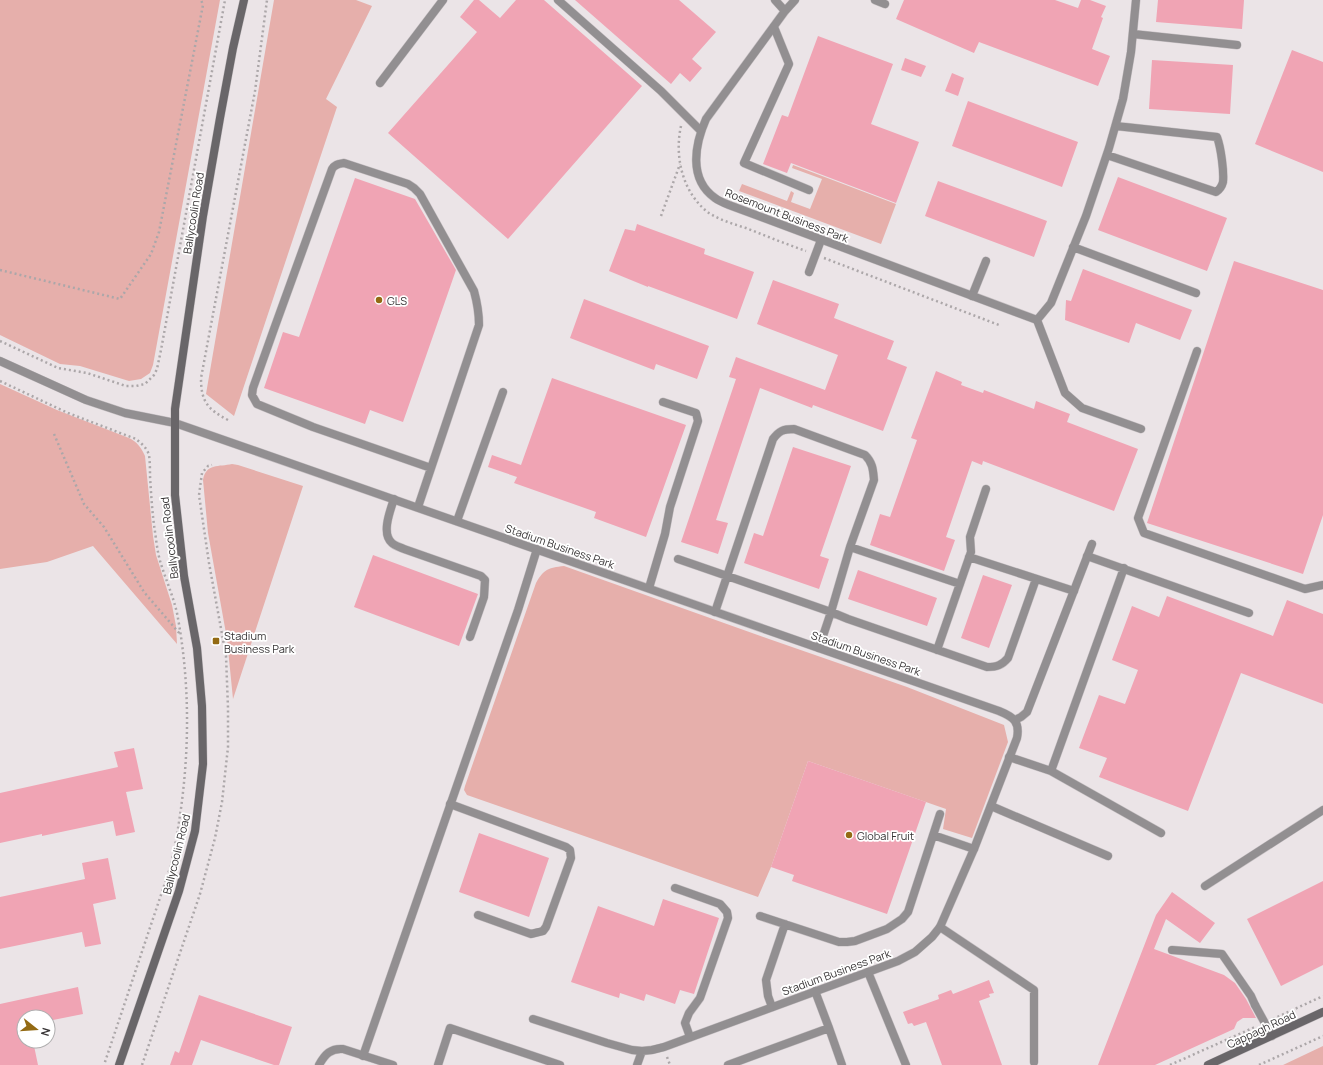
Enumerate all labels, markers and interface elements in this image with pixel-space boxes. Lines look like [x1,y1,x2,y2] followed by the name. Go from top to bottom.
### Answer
[179,171,207,255] street label: Ballycoolin Road
[723,185,851,246] street label: Rosemount Business Park
[387,293,407,308] place label: GLS
[374,295,384,305] marker: GLS
[157,496,181,580] street label: Ballycoolin Road
[503,520,617,572] street label: Stadium Business Park
[809,627,923,679] street label: Stadium Business Park
[224,628,295,656] place label: Stadium Business Park
[211,636,221,646] marker: Stadium Business Park
[159,812,193,896] street label: Ballycoolin Road
[857,828,914,843] place label: Global Fruit
[844,830,854,840] marker: Global Fruit
[780,945,893,999] street label: Stadium Business Park
[1224,1006,1298,1052] street label: Cappagh Road
[16,1009,56,1049] north arrow
[38,1026,54,1038] text: N

